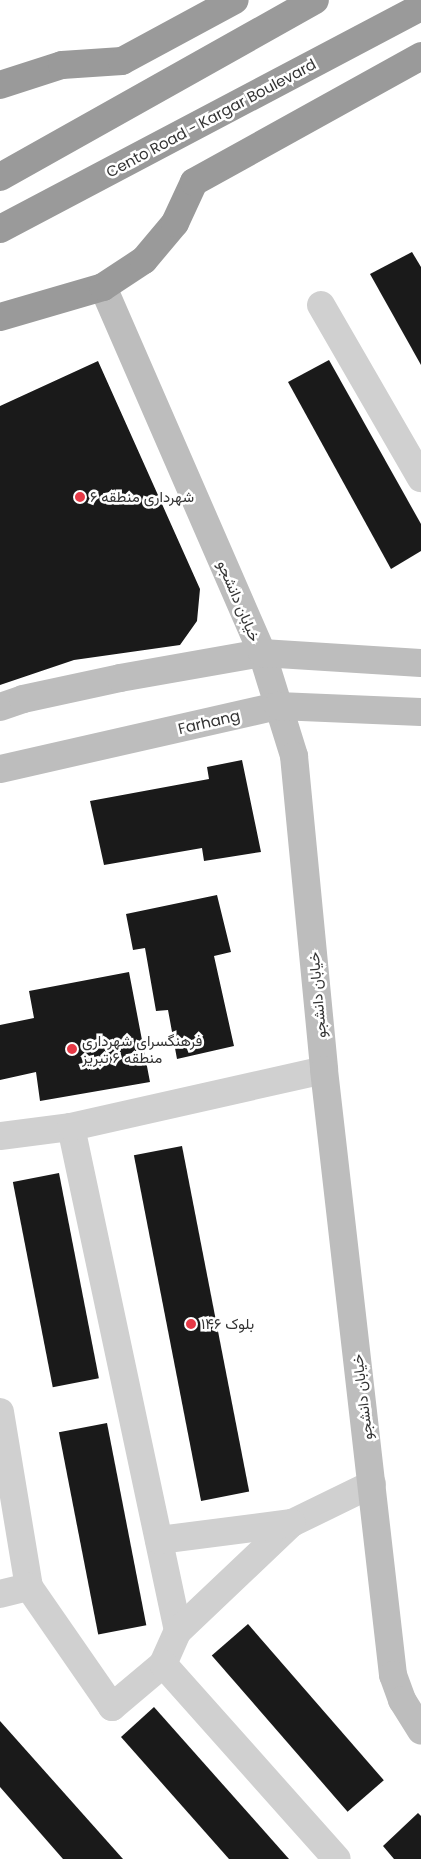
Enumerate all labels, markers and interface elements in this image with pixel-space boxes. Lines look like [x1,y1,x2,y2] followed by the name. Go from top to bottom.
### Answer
[103,55,319,181] street label: Cento Road - Kargar Boulevard
[90,488,194,506] place label: شهرداری منطقه ۶
[74,491,86,503] marker: شهرداری منطقه ۶
[214,558,264,644] street label: خیابان دانشجو
[176,706,242,738] street label: Farhang
[304,951,330,1039] street label: خیابان دانشجو
[82,1031,202,1066] place label: فرهنگسرای شهرداری منطقه ۶ تبریز
[66,1043,78,1055] marker: فرهنگسرای شهرداری منطقه ۶ تبریز
[201,1315,254,1333] place label: بلوک ۱۴۶
[185,1318,197,1330] marker: بلوک ۱۴۶
[348,1353,376,1441] street label: خیابان دانشجو

